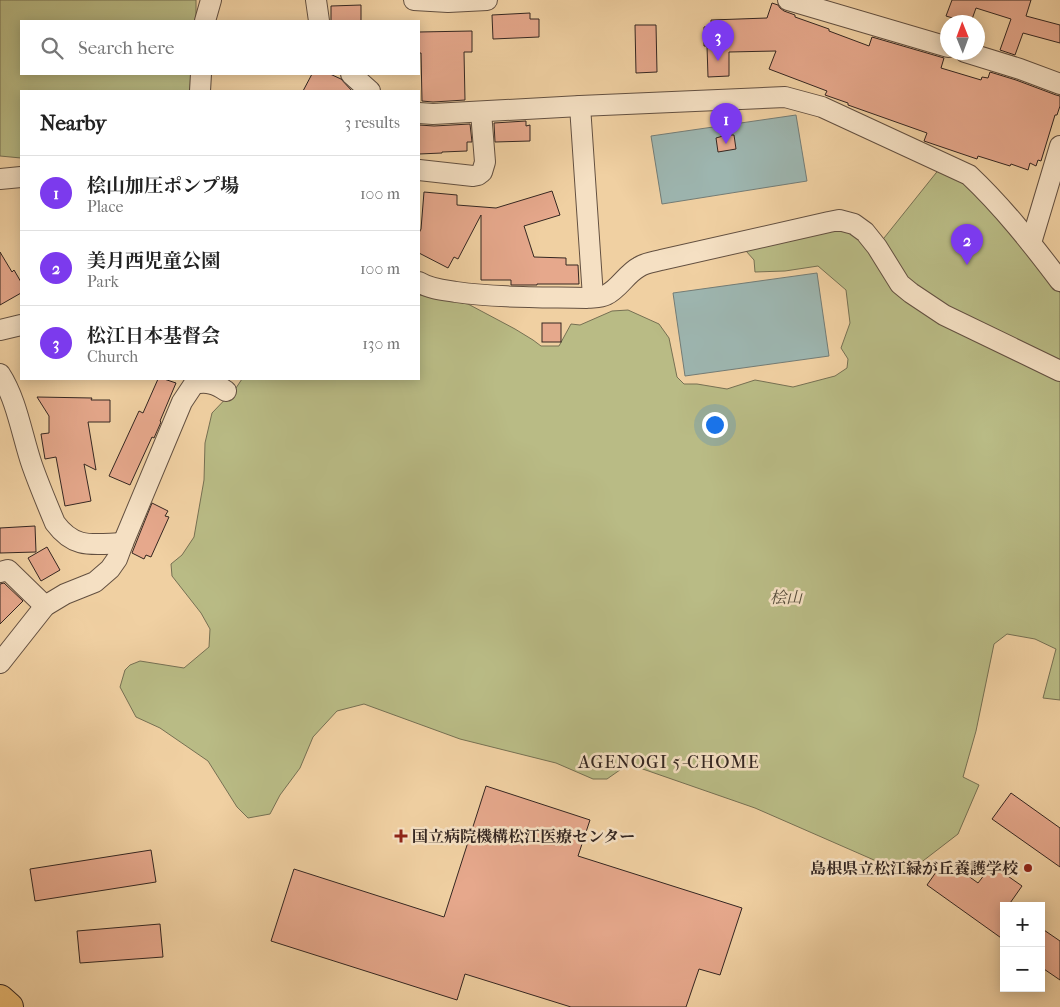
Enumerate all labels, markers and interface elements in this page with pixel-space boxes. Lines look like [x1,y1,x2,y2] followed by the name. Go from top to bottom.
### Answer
[940,15,985,60] north arrow
[20,20,420,75] search box
[702,20,734,61] pin: 3
[38,34,66,62] icon: search
[78,37,174,59] text: Search here
[710,103,742,144] pin: 1
[40,111,106,135] text: Nearby
[344,113,400,132] text: 3 results
[87,175,239,197] text: 桧山加圧ポンプ場
[53,184,59,203] text: 1
[360,184,400,203] text: 100 m
[87,197,123,216] text: Place
[951,224,983,265] pin: 2
[87,250,220,272] text: 美月西児童公園
[52,259,60,278] text: 2
[360,259,400,278] text: 100 m
[87,272,119,291] text: Park
[87,325,220,347] text: 松江日本基督会
[53,334,59,353] text: 3
[362,334,400,353] text: 130 m
[87,347,138,366] text: Church
[702,412,728,438] your location
[770,588,804,607] park label: 桧山
[577,752,760,773] district label: AGENOGI 5-CHOME
[412,827,635,846] place label: 国立病院機構松江医療センター
[394,829,408,843] marker: 国立病院機構松江医療センター
[810,859,1019,878] place label: 島根県立松江緑が丘養護学校
[1022,862,1034,874] marker: 島根県立松江緑が丘養護学校
[1000,902,1045,992] map controls
[1000,902,1045,947] button: +
[1000,947,1045,992] button: −

